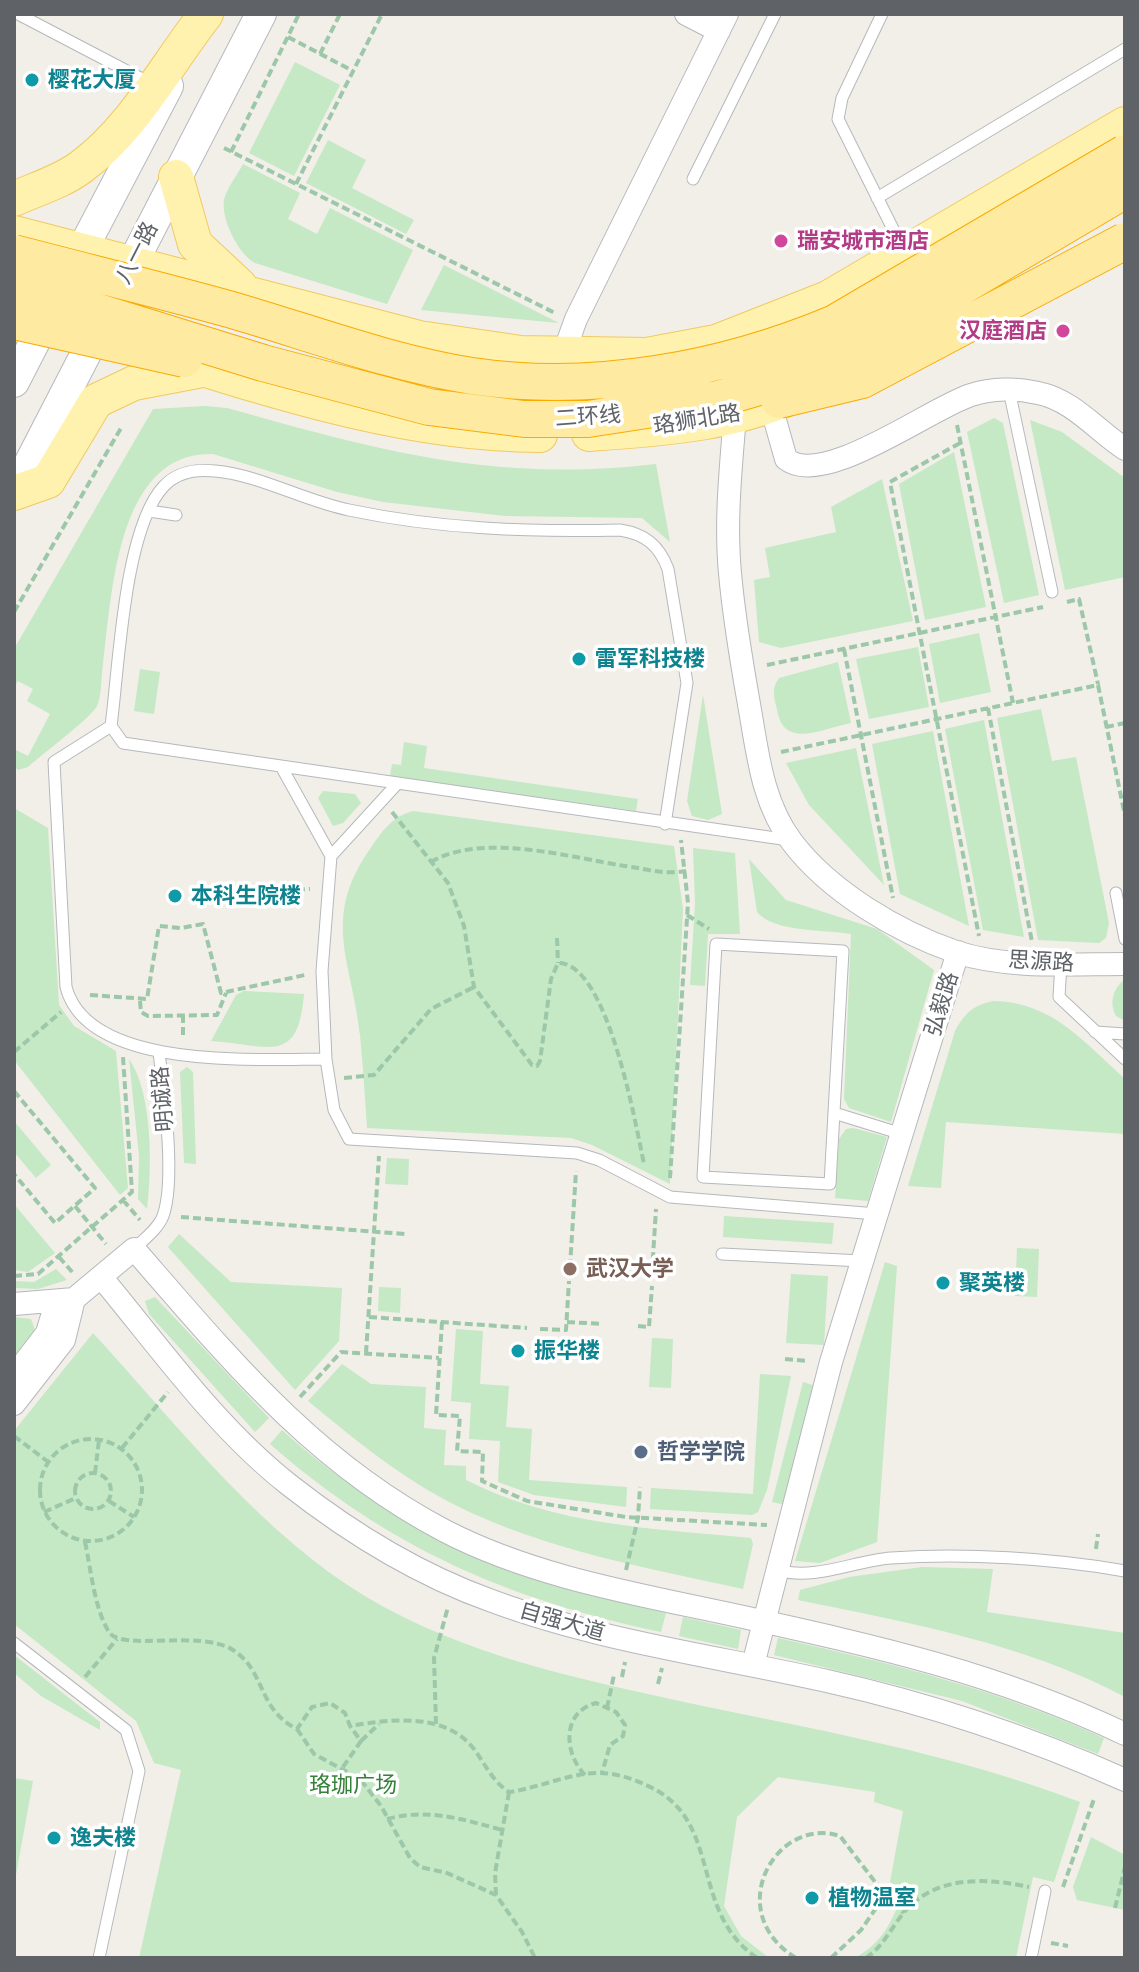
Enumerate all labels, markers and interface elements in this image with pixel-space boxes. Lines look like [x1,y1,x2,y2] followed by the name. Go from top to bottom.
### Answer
[48,67,136,93] place label: 樱花大厦
[23,71,41,89] marker: 樱花大厦
[110,218,164,288] street label: 八一路
[797,228,929,254] place label: 瑞安城市酒店
[772,232,790,250] marker: 瑞安城市酒店
[959,318,1047,344] place label: 汉庭酒店
[1054,322,1072,340] marker: 汉庭酒店
[651,400,743,440] street label: 珞狮北路
[554,402,622,432] street label: 二环线
[595,646,705,672] place label: 雷军科技楼
[570,650,588,668] marker: 雷军科技楼
[191,883,301,909] place label: 本科生院楼
[166,887,184,905] marker: 本科生院楼
[1007,947,1075,977] street label: 思源路
[920,969,964,1039] street label: 弘毅路
[147,1065,179,1133] street label: 明诚路
[586,1256,674,1282] place label: 武汉大学
[561,1260,579,1278] marker: 武汉大学
[959,1270,1025,1296] place label: 聚英楼
[934,1274,952,1292] marker: 聚英楼
[534,1338,600,1364] place label: 振华楼
[509,1342,527,1360] marker: 振华楼
[657,1439,745,1465] place label: 哲学学院
[632,1443,650,1461] marker: 哲学学院
[516,1597,608,1647] street label: 自强大道
[309,1772,397,1798] park label: 珞珈广场
[70,1825,136,1851] place label: 逸夫楼
[45,1829,63,1847] marker: 逸夫楼
[828,1885,916,1911] place label: 植物温室
[803,1889,821,1907] marker: 植物温室

